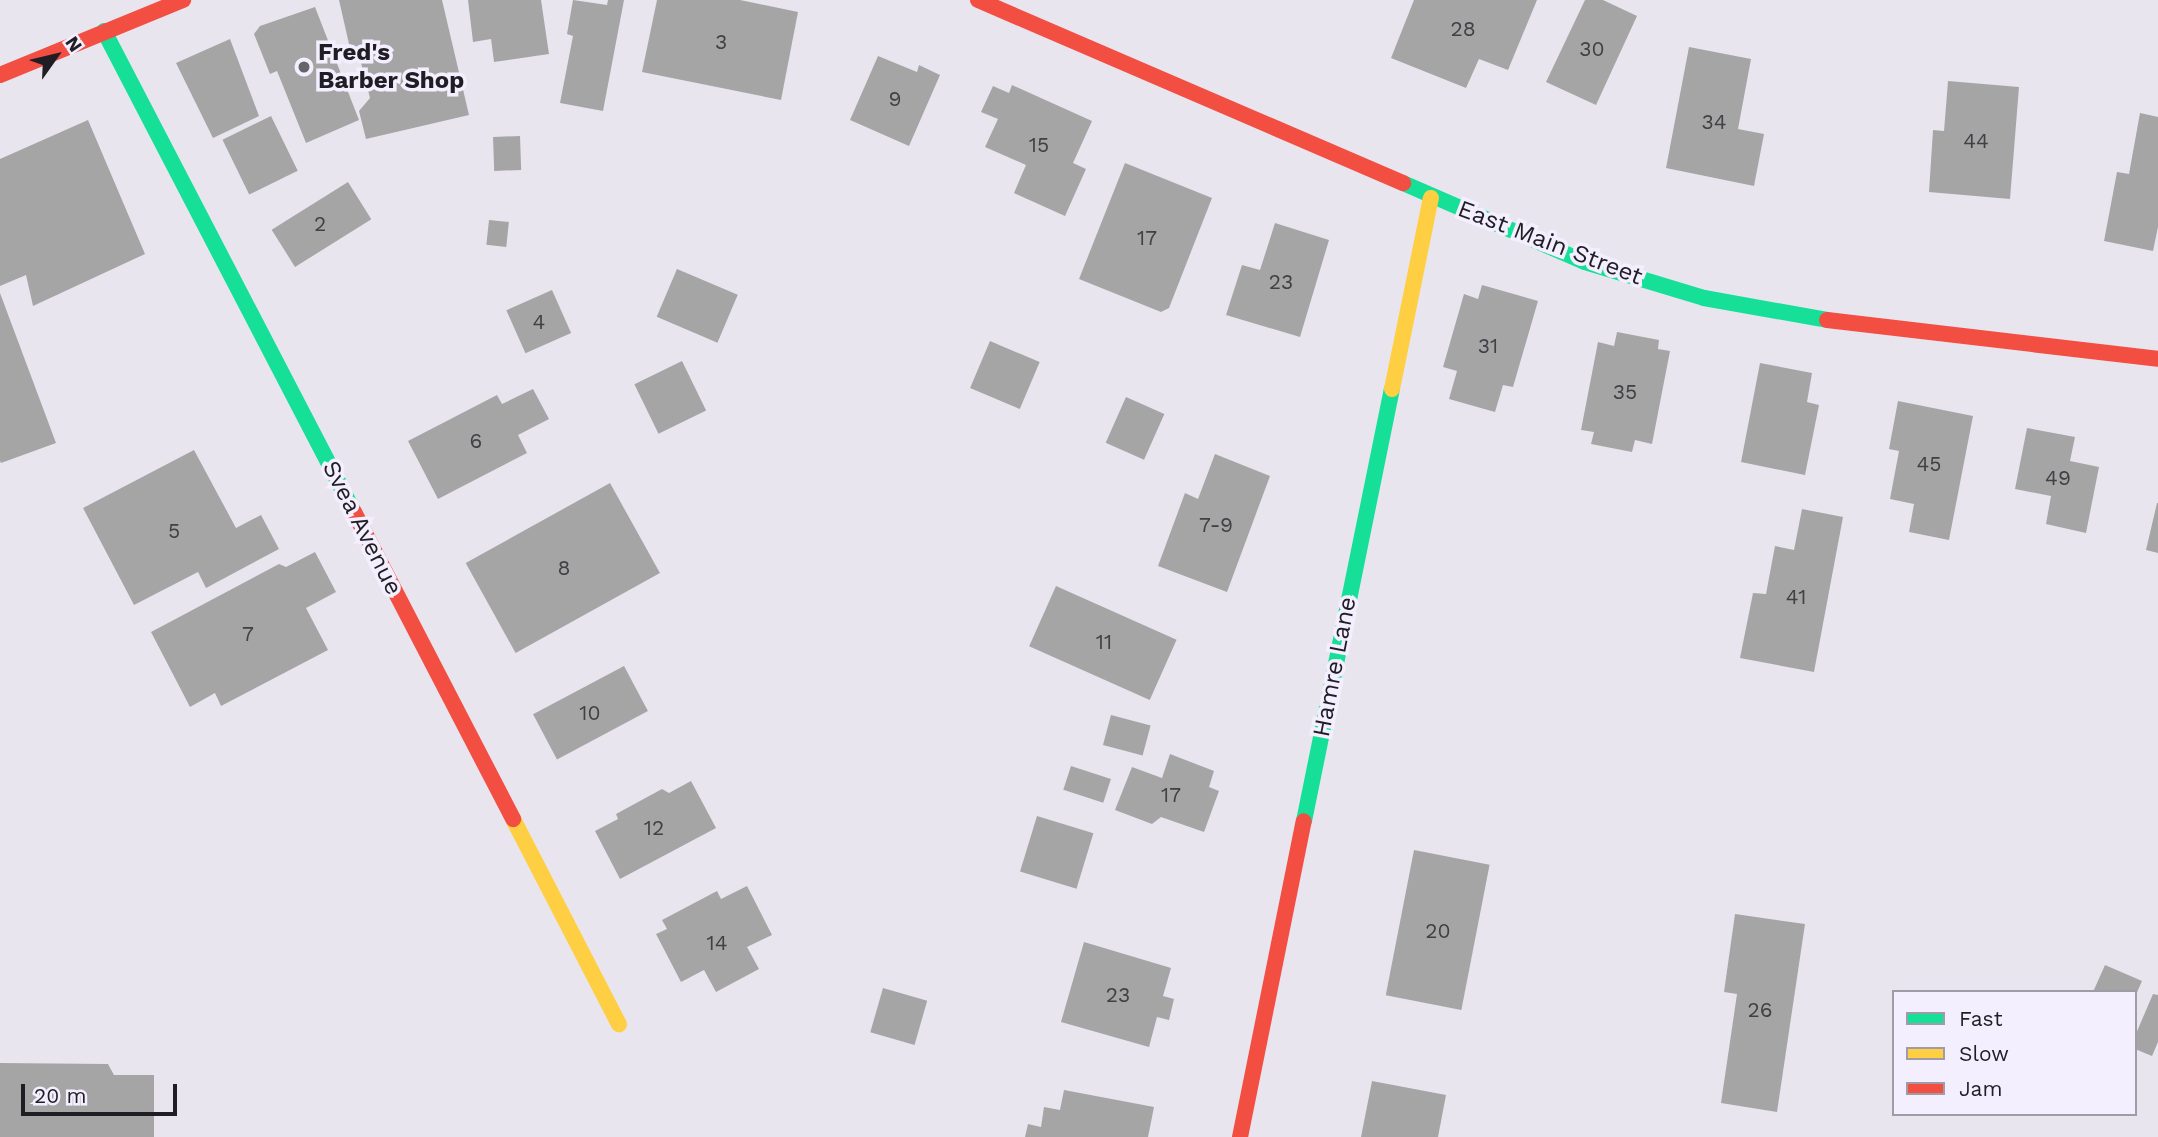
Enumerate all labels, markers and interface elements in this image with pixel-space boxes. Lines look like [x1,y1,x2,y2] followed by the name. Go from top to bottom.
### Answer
[1450,16,1476,42] house number: 28
[21,21,91,91] north arrow
[715,29,727,55] house number: 3
[60,32,87,56] text: N
[1579,36,1605,62] house number: 30
[318,39,465,95] place label: Fred's Barber Shop
[296,59,312,75] marker: Fred's Barber Shop
[889,86,901,112] house number: 9
[1701,109,1727,135] house number: 34
[1963,128,1989,154] house number: 44
[1029,132,1049,158] house number: 15
[1454,195,1646,291] street label: East Main Street
[314,211,326,237] house number: 2
[1137,225,1157,251] house number: 17
[1269,269,1293,295] house number: 23
[533,309,545,335] house number: 4
[1478,333,1498,359] house number: 31
[1613,379,1637,405] house number: 35
[470,428,482,454] house number: 6
[1916,451,1942,477] house number: 45
[316,455,408,601] street label: Svea Avenue
[2045,465,2071,491] house number: 49
[1199,512,1233,538] house number: 7-9
[168,518,180,544] house number: 5
[558,555,570,581] house number: 8
[1786,584,1806,610] house number: 41
[1307,595,1363,739] street label: Hamre Lane
[242,621,254,647] house number: 7
[1096,629,1112,655] house number: 11
[579,700,601,726] house number: 10
[1161,782,1181,808] house number: 17
[644,815,664,841] house number: 12
[1425,918,1451,944] house number: 20
[706,930,728,956] house number: 14
[1106,982,1130,1008] house number: 23
[1892,990,2137,1116] legend
[1747,997,1773,1023] house number: 26
[1959,1006,2003,1031] text: Fast
[1959,1041,2009,1066] text: Slow
[24,1070,180,1114] scale bar
[1959,1076,2002,1101] text: Jam
[34,1083,86,1108] text: 20 m

